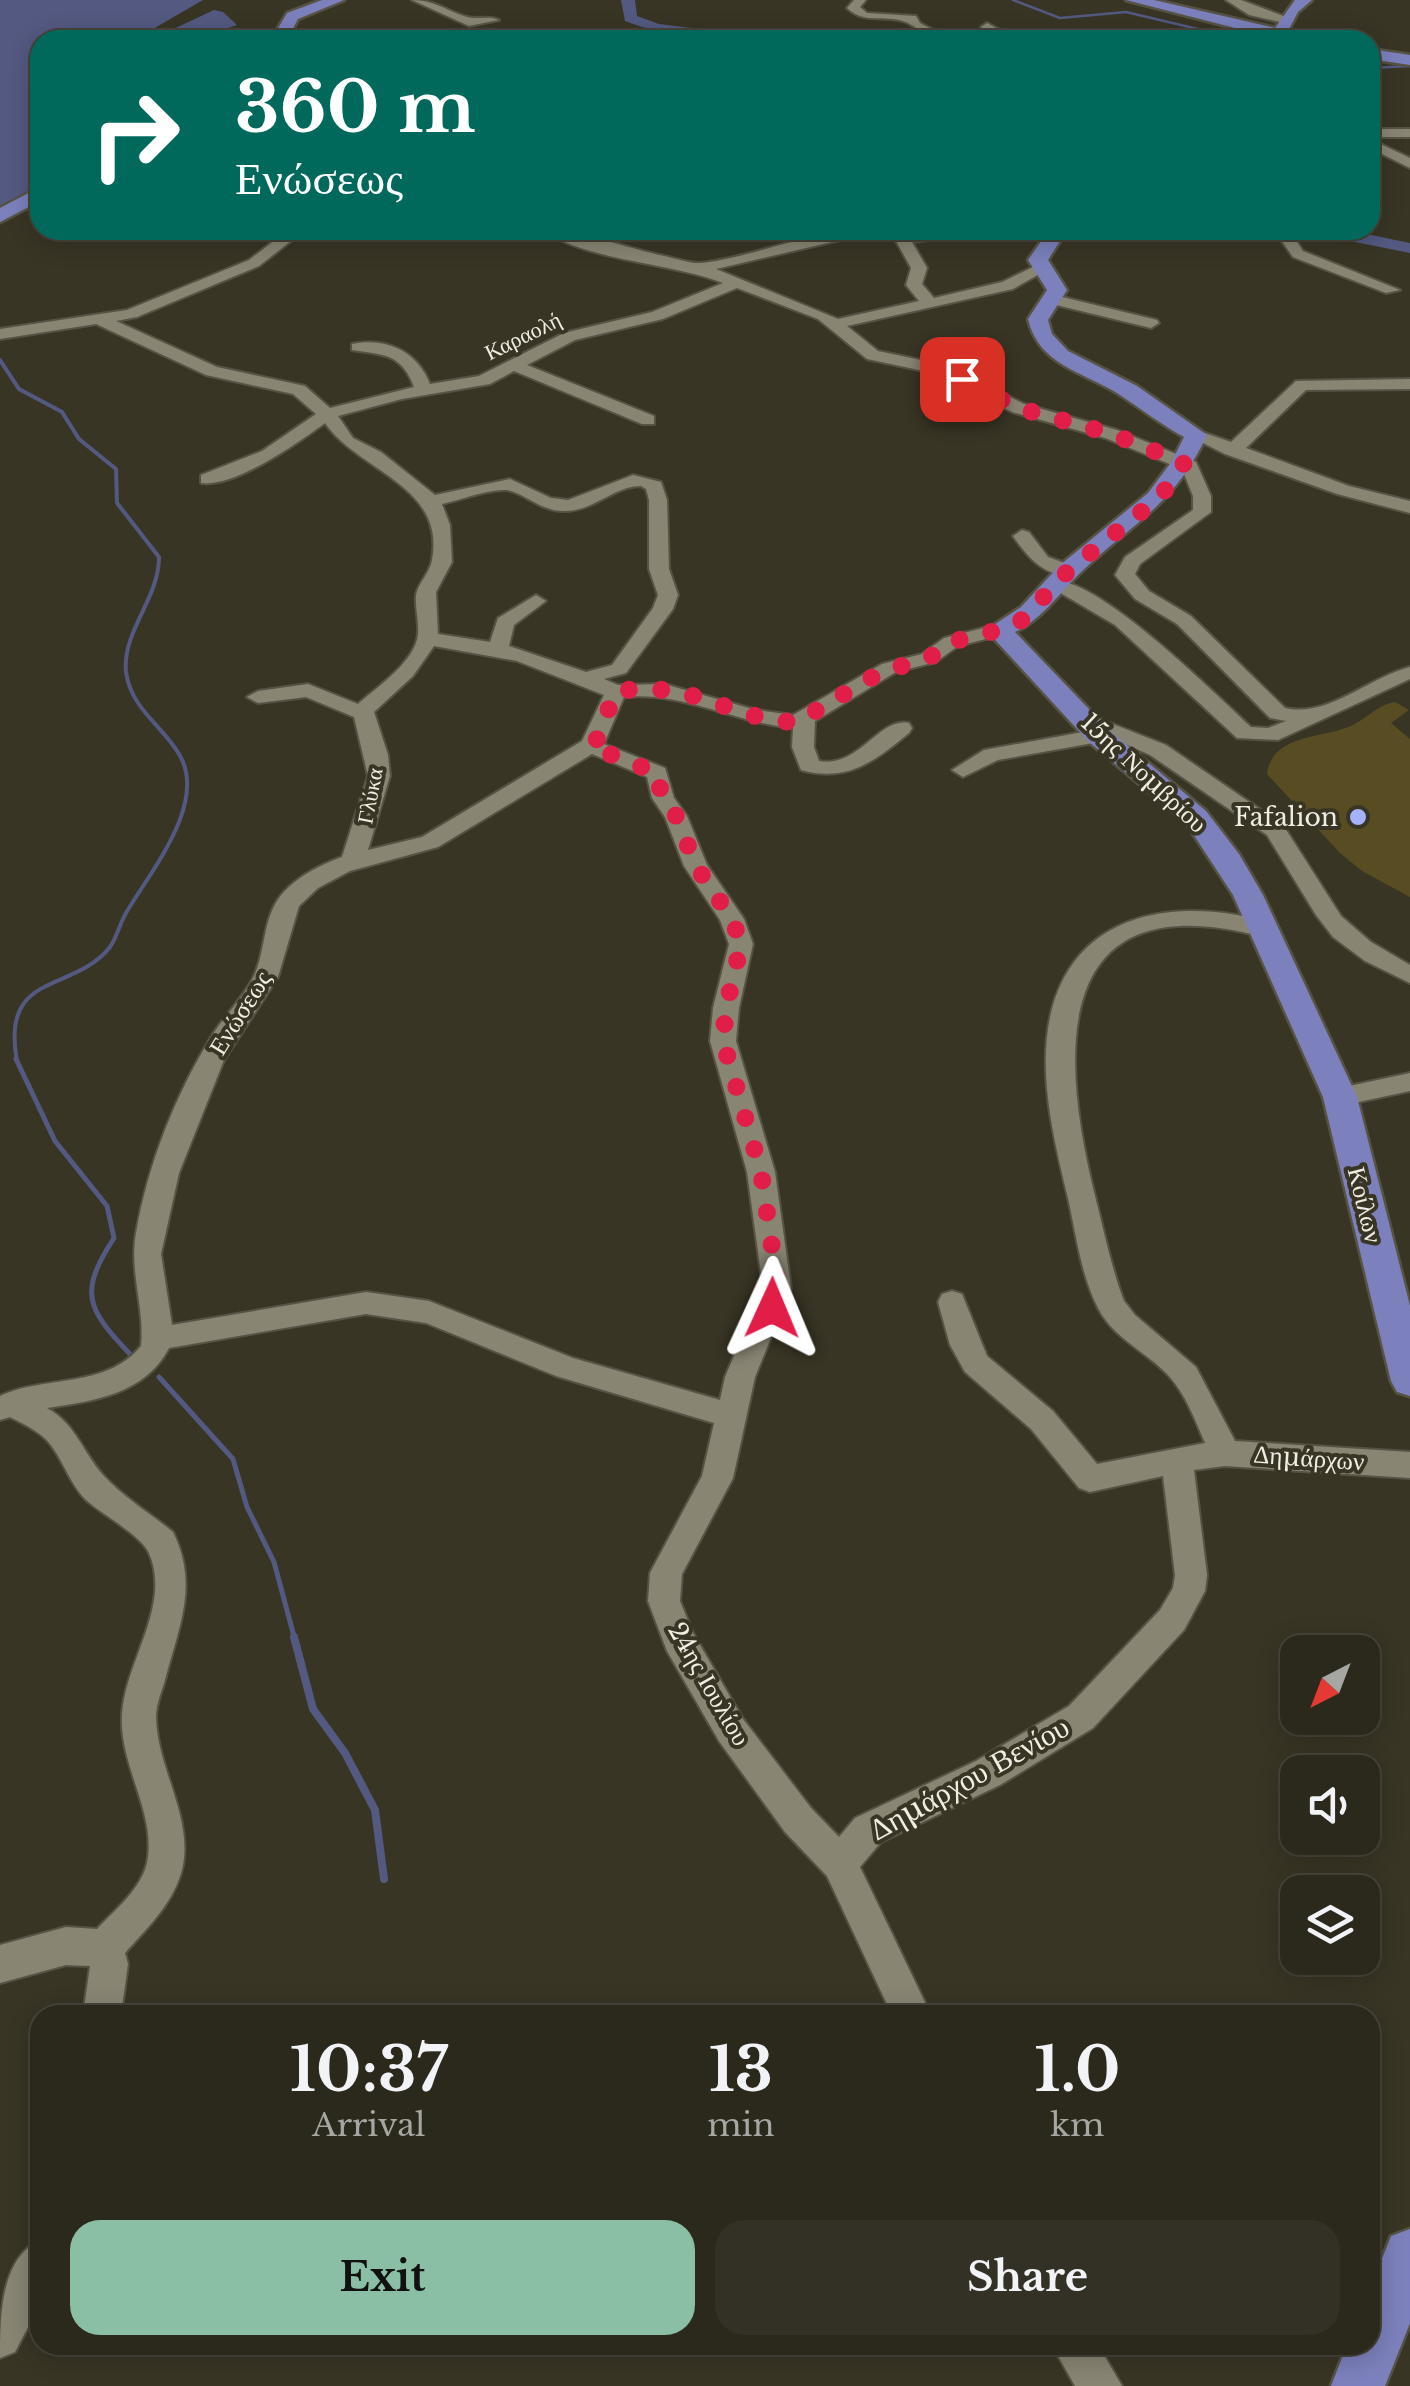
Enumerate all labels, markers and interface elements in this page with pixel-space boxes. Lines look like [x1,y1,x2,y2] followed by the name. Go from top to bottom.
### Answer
[235,64,476,151] text: 360 m
[70,70,200,200] icon: right
[235,150,403,206] text: Ενώσεως
[480,306,566,366] street label: Καραολή
[920,337,1005,422] pin
[935,352,990,407] icon: arrive
[1075,707,1213,839] street label: 15ης Νομβρίου
[351,765,389,826] street label: Γλύκα
[1234,802,1338,833] place label: Fafalion
[1347,806,1369,828] marker: Fafalion
[202,965,278,1061] street label: Ενώσεως
[1341,1164,1389,1246] street label: Κοίλων
[720,1256,824,1360] position arrow
[1253,1439,1365,1477] street label: Δημάρχων
[661,1617,757,1751] street label: 24ης Ιουλίου
[1280,1635,1380,1735] north arrow
[1280,1635,1380,1975] map controls
[863,1708,1075,1848] street label: Δημάρχου Βενίου
[1280,1755,1380,1855] button: sound
[1280,1875,1380,1975] button: layers
[290,2033,447,2107] text: 10:37
[709,2033,773,2107] text: 13
[1034,2033,1120,2107] text: 1.0
[312,2105,425,2145] text: Arrival
[707,2105,775,2145] text: min
[1050,2105,1104,2145] text: km
[70,2220,695,2335] button: Exit
[715,2220,1340,2335] button: Share

